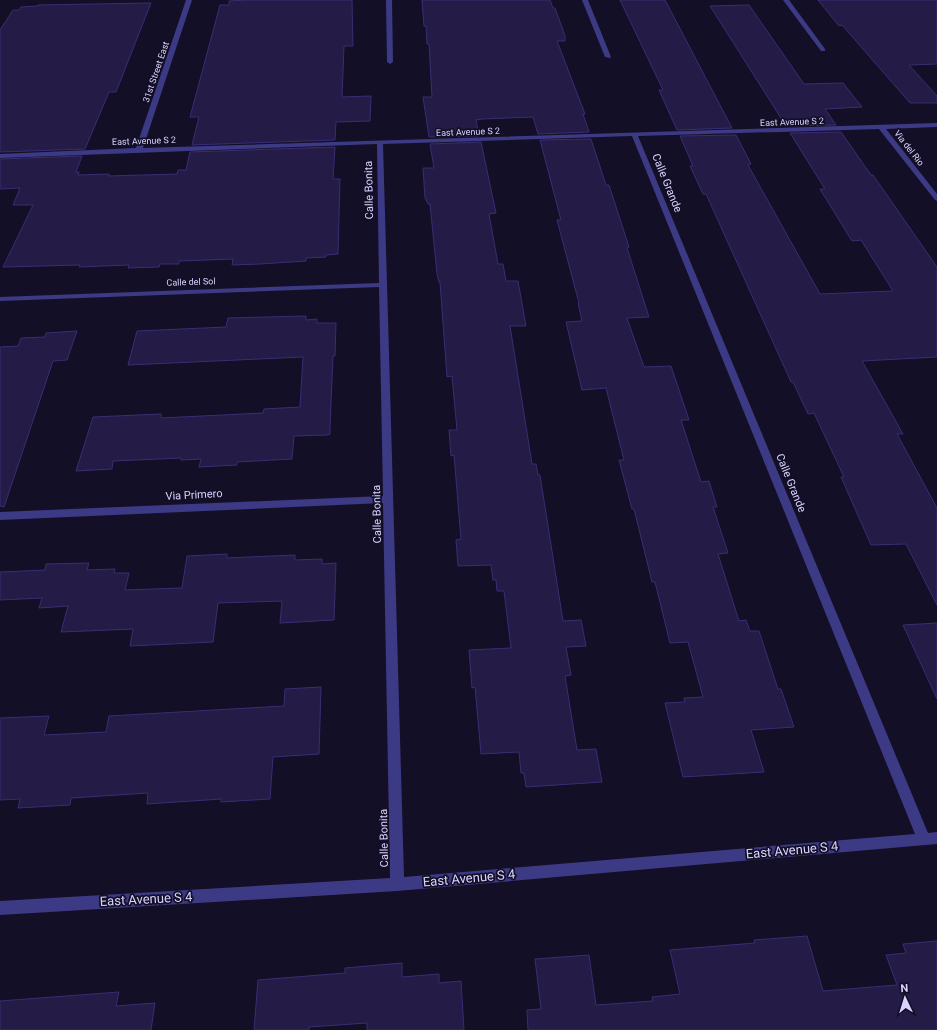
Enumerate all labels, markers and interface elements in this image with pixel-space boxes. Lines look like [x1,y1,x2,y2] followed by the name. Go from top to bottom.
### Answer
[141,40,171,104] street label: 31st Street East
[760,116,824,128] street label: East Avenue S 2
[436,126,500,138] street label: East Avenue S 2
[892,128,926,168] street label: Via del Rio
[112,135,176,147] street label: East Avenue S 2
[649,152,685,214] street label: Calle Grande
[362,161,376,219] street label: Calle Bonita
[166,276,216,288] street label: Calle del Sol
[773,452,809,514] street label: Calle Grande
[370,485,384,543] street label: Calle Bonita
[165,487,223,503] street label: Via Primero
[377,809,391,867] street label: Calle Bonita
[745,838,839,862] street label: East Avenue S 4
[422,866,516,890] street label: East Avenue S 4
[99,889,193,909] street label: East Avenue S 4
[885,978,925,1018] north arrow
[900,982,909,995] text: N

